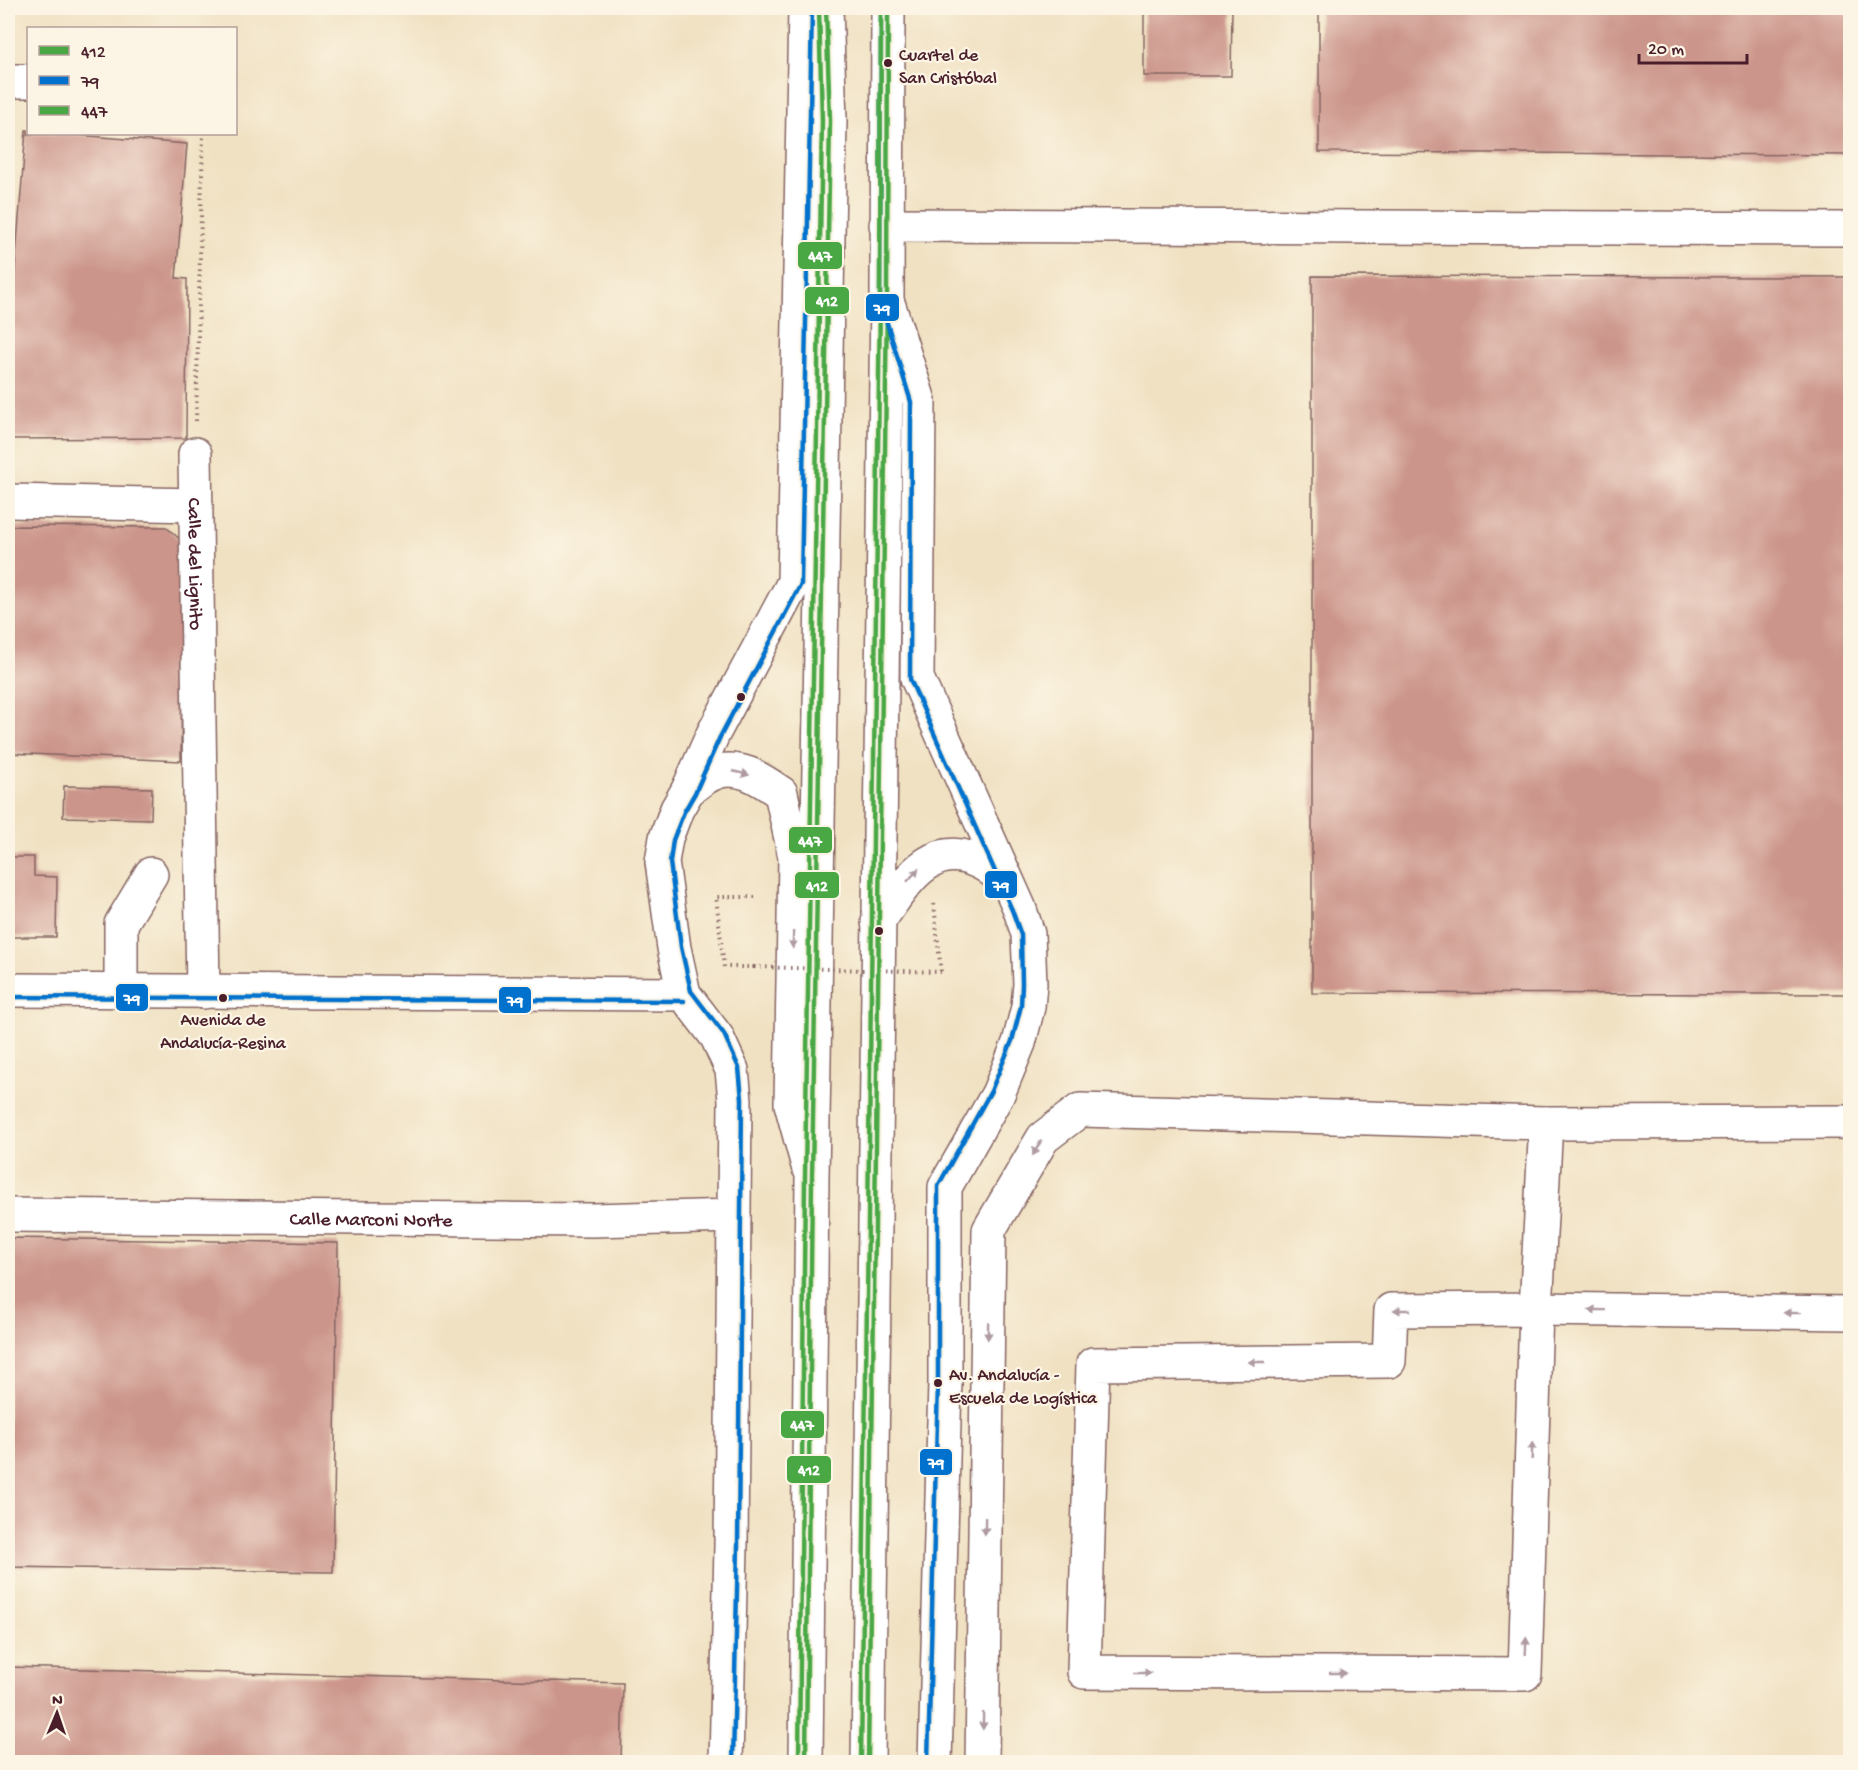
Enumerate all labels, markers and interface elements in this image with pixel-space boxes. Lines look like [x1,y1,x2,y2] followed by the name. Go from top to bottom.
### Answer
[27,27,237,135] legend
[1639,27,1747,65] scale bar
[1648,40,1684,61] text: 20 m
[81,43,106,64] text: 412
[899,46,997,90] place label: Cuartel de San Cristóbal
[882,57,894,69] marker: Cuartel de San Cristóbal
[80,73,99,94] text: 79
[81,103,108,124] text: 447
[797,241,843,270] line badge: 447
[807,249,832,268] text: 447
[804,286,850,315] line badge: 412
[865,293,900,322] line badge: 79
[815,294,838,313] text: 412
[873,302,890,321] text: 79
[181,498,206,630] street label: Calle del Lignito
[735,691,747,703] unlabelled marker
[731,768,750,778] one-way arrow
[788,826,833,854] line badge: 447
[797,834,822,853] text: 447
[906,868,919,883] one-way arrow
[984,870,1018,899] line badge: 79
[794,871,840,899] line badge: 412
[805,879,828,898] text: 412
[992,879,1009,898] text: 79
[873,925,885,937] unlabelled marker
[789,931,798,950] one-way arrow
[115,983,149,1012] line badge: 79
[498,986,532,1014] line badge: 79
[123,992,140,1011] text: 79
[217,992,229,1004] marker: Avenida de Andalucía-Resina
[506,994,523,1013] text: 79
[160,1011,287,1055] place label: Avenida de Andalucía-Resina
[1032,1140,1042,1157] one-way arrow
[289,1209,453,1234] street label: Calle Marconi Norte
[1393,1305,1412,1315] one-way arrow
[1588,1305,1607,1315] one-way arrow
[1783,1308,1802,1318] one-way arrow
[983,1321,993,1340] one-way arrow
[1248,1357,1267,1367] one-way arrow
[949,1366,1098,1410] place label: Av. Andalucía - Escuela de Logística
[932,1377,944,1389] marker: Av. Andalucía - Escuela de Logística
[780,1410,825,1439] line badge: 447
[789,1418,814,1437] text: 447
[1527,1441,1537,1460] one-way arrow
[919,1448,953,1476] line badge: 79
[786,1455,832,1484] line badge: 412
[927,1456,944,1475] text: 79
[797,1463,820,1482] text: 412
[980,1516,990,1535] one-way arrow
[1521,1636,1531,1655] one-way arrow
[1133,1668,1152,1678] one-way arrow
[1328,1668,1347,1678] one-way arrow
[27,1683,87,1743] north arrow
[52,1692,64,1711] text: N
[978,1711,987,1730] one-way arrow

